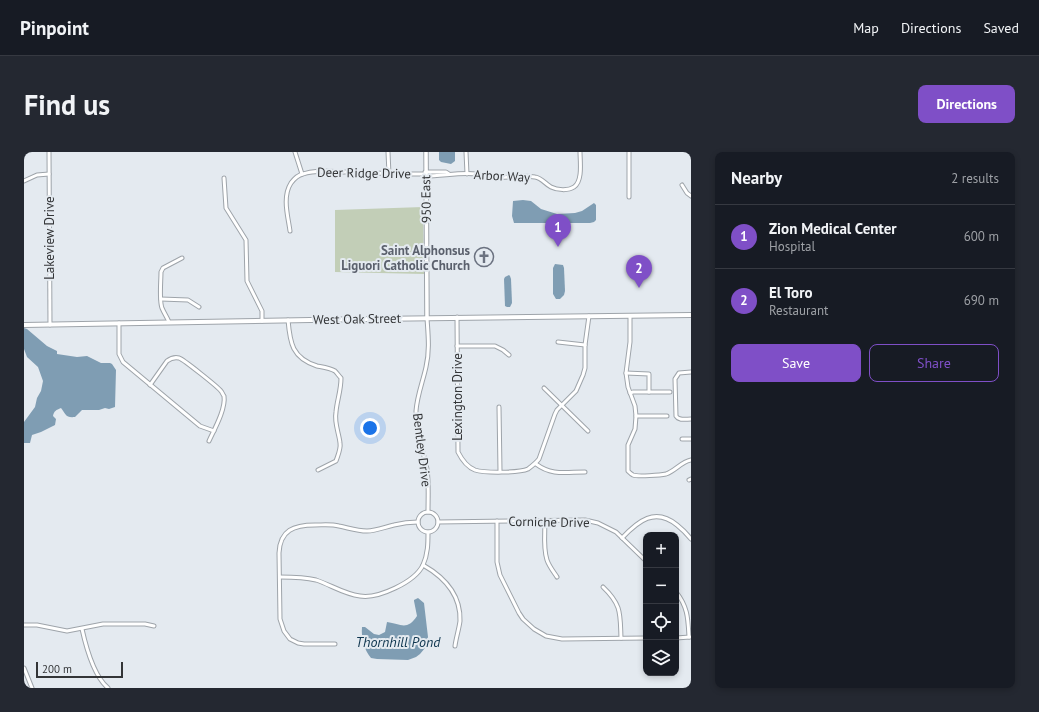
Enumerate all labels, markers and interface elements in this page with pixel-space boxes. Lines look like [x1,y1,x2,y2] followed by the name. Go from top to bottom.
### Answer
[20,16,89,40] text: Pinpoint
[853,19,879,37] text: Map
[901,19,961,37] text: Directions
[983,19,1019,37] text: Saved
[918,85,1015,123] button: Directions
[24,86,110,123] text: Find us
[317,164,411,182] street label: Deer Ridge Drive
[473,166,531,186] street label: Arbor Way
[731,167,782,189] text: Nearby
[951,170,999,187] text: 2 results
[417,174,435,223] street label: 950 East
[41,196,58,280] street label: Lakeview Drive
[545,214,571,247] pin: 1
[769,219,897,238] text: Zion Medical Center
[740,228,748,245] text: 1
[964,228,999,245] text: 600 m
[769,238,815,255] text: Hospital
[341,242,471,274] place label: Saint Alphonsus Liguori Catholic Church
[473,246,495,268] church icon: Saint Alphonsus Liguori Catholic Church
[626,255,652,288] pin: 2
[769,283,812,302] text: El Toro
[740,292,748,309] text: 2
[964,292,999,309] text: 690 m
[769,302,828,319] text: Restaurant
[313,310,402,328] street label: West Oak Street
[731,344,861,382] button: Save
[869,344,999,382] button: Share
[449,353,466,441] street label: Lexington Drive
[409,412,435,488] street label: Bentley Drive
[360,418,380,438] your location
[508,513,590,531] street label: Corniche Drive
[643,532,679,676] map controls
[643,532,679,568] button: +
[643,568,679,604] button: −
[643,604,679,640] button: locate
[356,633,441,651] water label: Thornhill Pond
[643,640,679,676] button: layers
[36,660,123,679] scale bar
[42,662,72,676] text: 200 m

